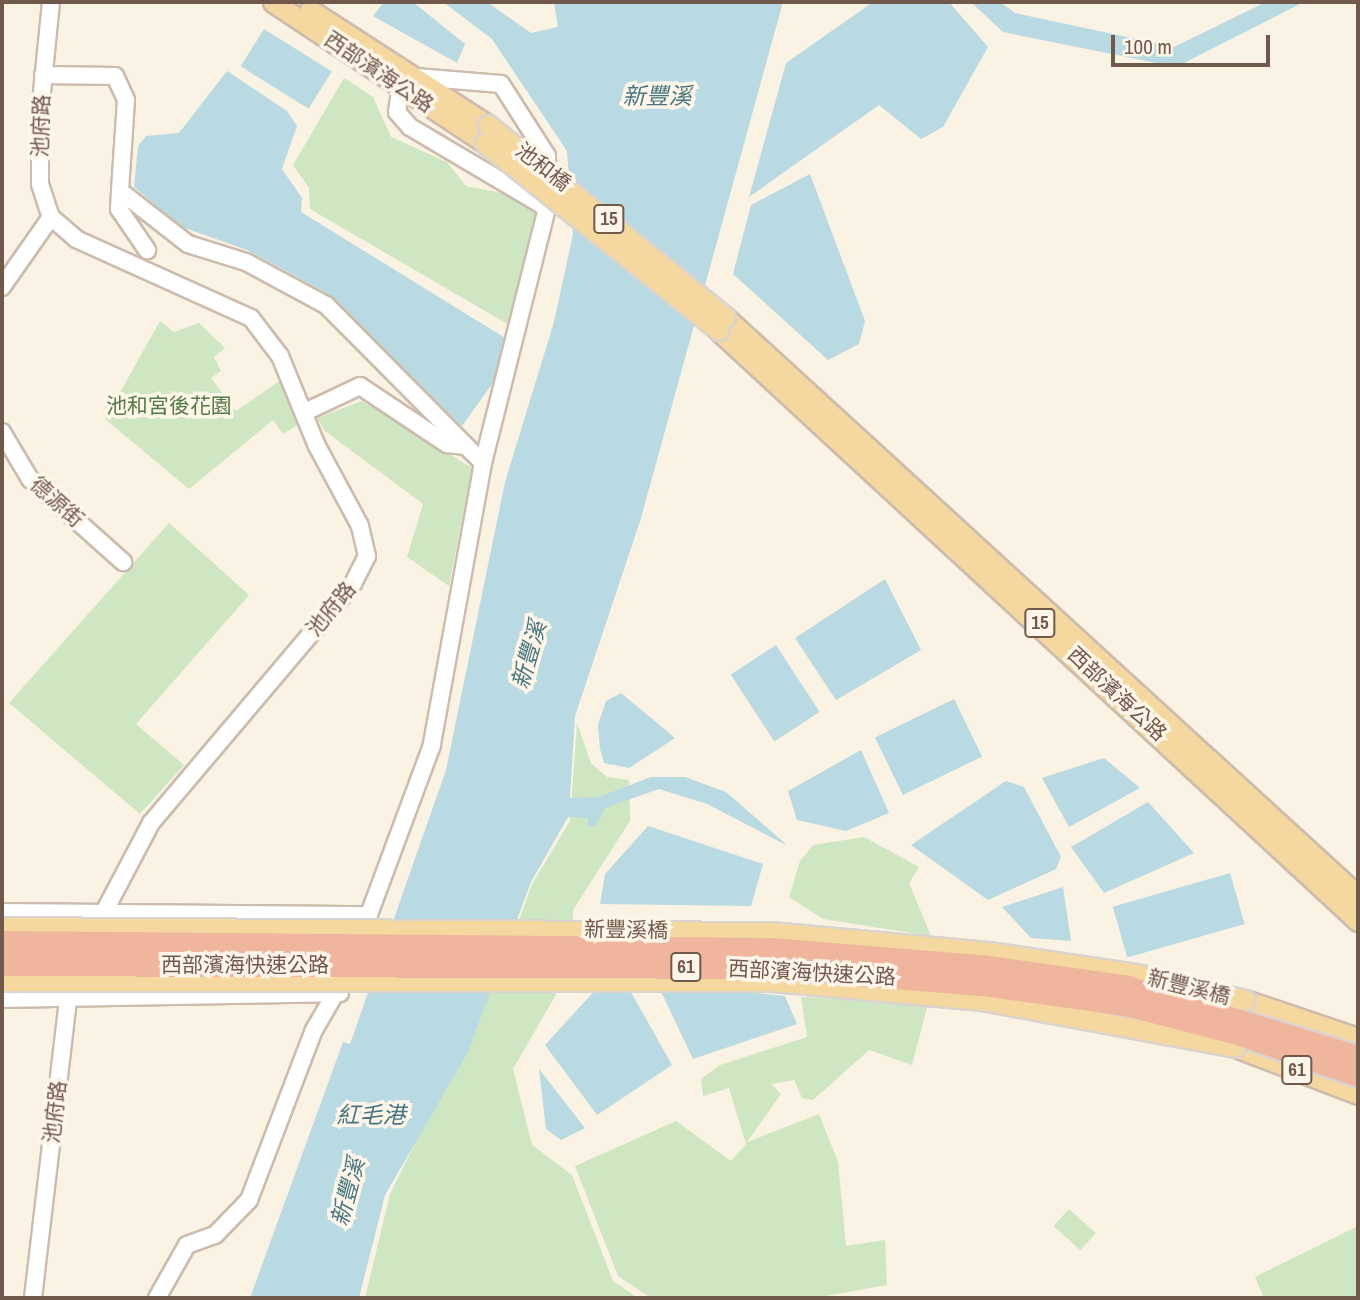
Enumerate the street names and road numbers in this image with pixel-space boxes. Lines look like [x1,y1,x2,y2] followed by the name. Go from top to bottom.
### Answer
[320,26,438,118] street label: 西部濱海公路
[27,94,55,158] street label: 池府路
[510,138,576,196] street label: 池和橋
[593,204,625,234] road number: 15
[25,472,89,532] street label: 德源街
[301,577,361,641] street label: 池府路
[1024,608,1056,638] road number: 15
[1062,642,1172,746] street label: 西部濱海公路
[584,917,668,943] street label: 新豐溪橋
[670,951,702,982] road number: 61
[161,952,329,978] street label: 西部濱海快速公路
[727,956,897,990] street label: 西部濱海快速公路
[1145,965,1233,1009] street label: 新豐溪橋
[1281,1054,1313,1086] road number: 61
[39,1079,71,1145] street label: 池府路

